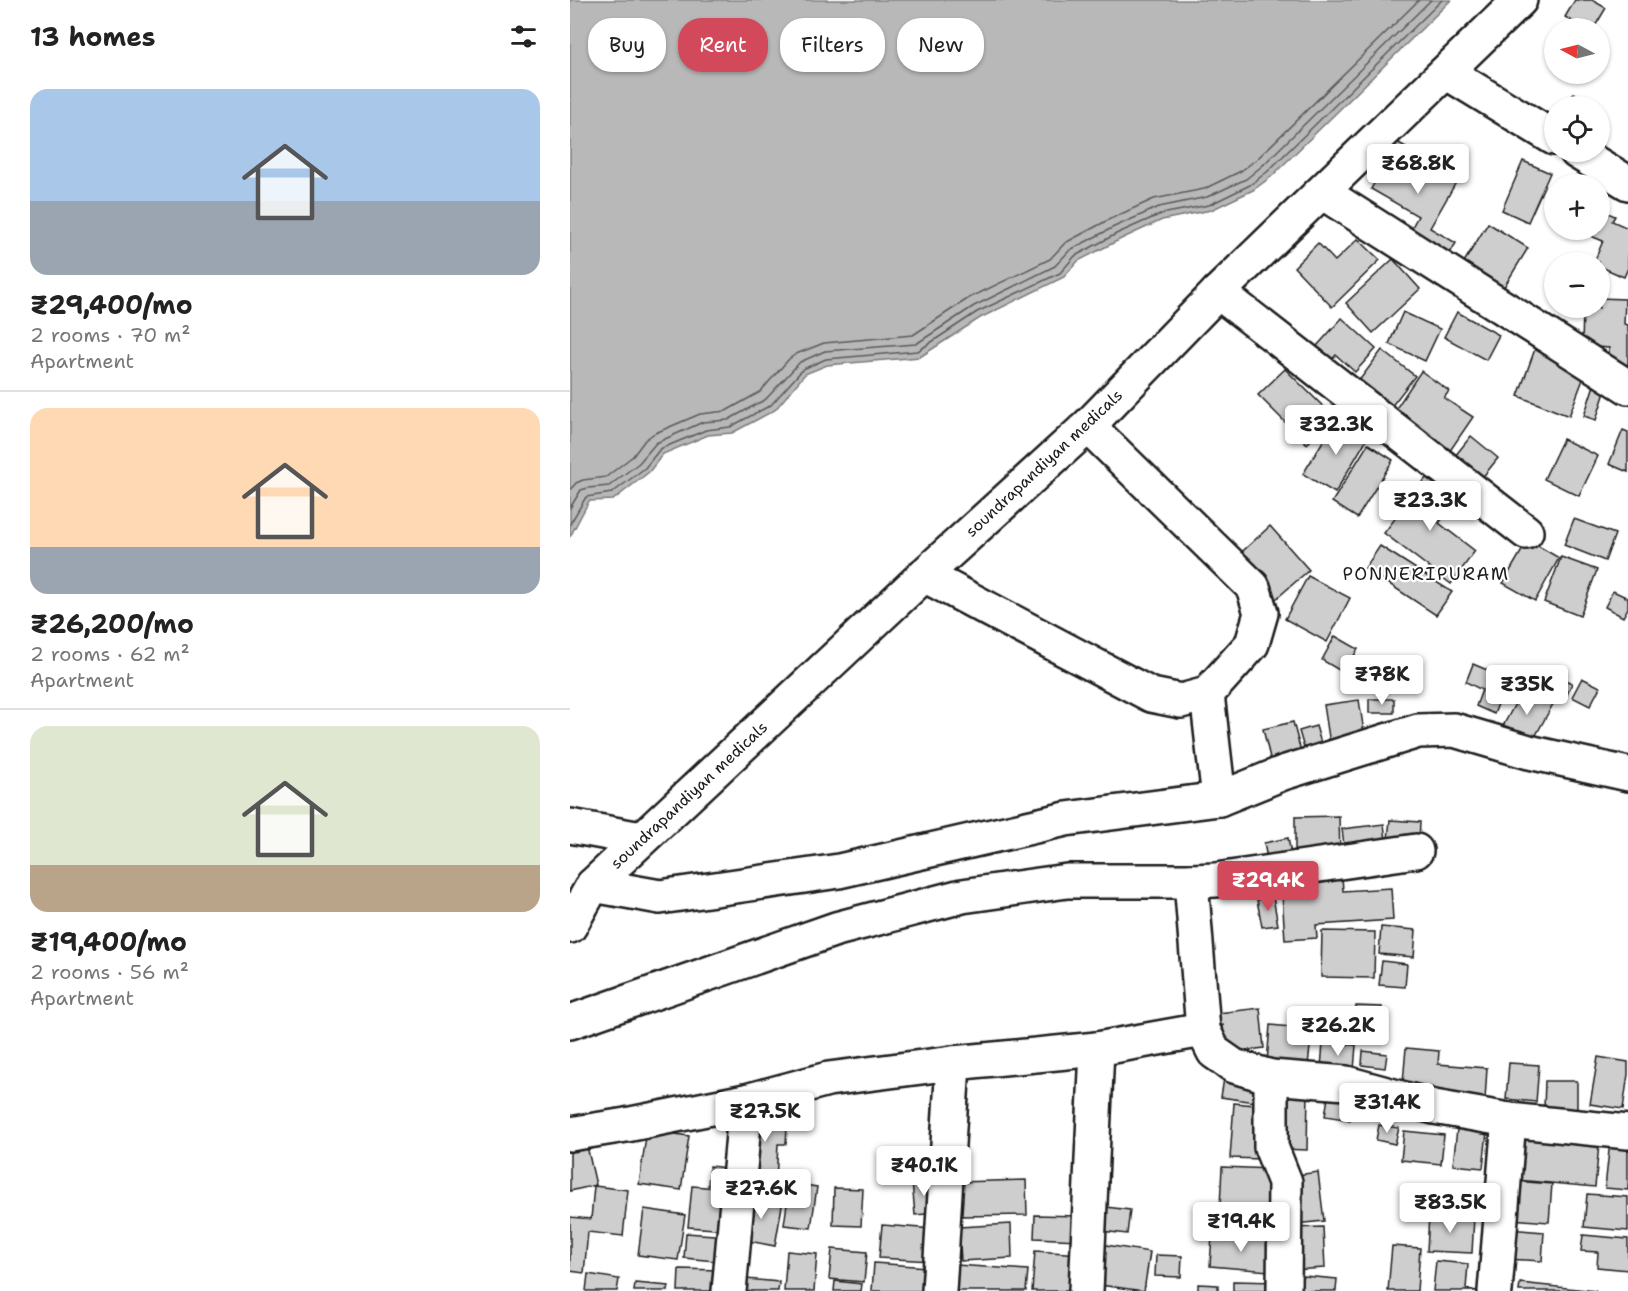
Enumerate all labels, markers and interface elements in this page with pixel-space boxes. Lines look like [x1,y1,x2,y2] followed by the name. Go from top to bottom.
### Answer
[588,18,666,72] chip: Buy
[678,18,768,72] chip: Rent
[780,18,885,72] chip: Filters
[897,18,984,72] chip: New
[1544,18,1610,84] north arrow
[1544,18,1610,318] map controls
[30,19,156,54] text: 13 homes
[507,20,540,53] icon: filters
[1544,96,1610,162] button: locate
[231,128,339,236] icon: home
[1369,144,1467,195] pin: ₹68.8K
[1381,150,1455,176] text: ₹68.8K
[1544,174,1610,240] button: +
[1544,252,1610,318] button: −
[30,287,193,322] text: ₹29,400/mo
[30,322,191,348] text: 2 rooms · 70 m²
[30,348,134,374] text: Apartment
[961,385,1127,541] street label: soundrapandiyan medicals
[1287,405,1385,456] pin: ₹32.3K
[1299,411,1373,437] text: ₹32.3K
[231,447,339,555] icon: home
[1381,481,1479,532] pin: ₹23.3K
[1393,487,1467,513] text: ₹23.3K
[1343,562,1509,586] district label: PONNERIPURAM
[30,606,194,641] text: ₹26,200/mo
[30,641,190,667] text: 2 rooms · 62 m²
[1346,655,1418,706] pin: ₹78K
[1354,661,1410,687] text: ₹78K
[1491,665,1563,716] pin: ₹35K
[30,667,134,693] text: Apartment
[1500,671,1554,697] text: ₹35K
[606,717,772,873] street label: soundrapandiyan medicals
[231,765,339,873] icon: home
[1219,861,1317,912] pin: ₹29.4K
[1231,867,1305,893] text: ₹29.4K
[30,924,187,959] text: ₹19,400/mo
[30,959,189,985] text: 2 rooms · 56 m²
[30,985,134,1011] text: Apartment
[1289,1006,1387,1057] pin: ₹26.2K
[1301,1012,1375,1038] text: ₹26.2K
[1338,1083,1436,1134] pin: ₹31.4K
[1353,1089,1421,1115] text: ₹31.4K
[716,1092,814,1143] pin: ₹27.5K
[729,1098,801,1124] text: ₹27.5K
[875,1146,973,1197] pin: ₹40.1K
[890,1152,958,1178] text: ₹40.1K
[712,1169,810,1220] pin: ₹27.6K
[725,1175,797,1201] text: ₹27.6K
[1401,1183,1499,1234] pin: ₹83.5K
[1413,1189,1487,1215] text: ₹83.5K
[1192,1202,1290,1253] pin: ₹19.4K
[1207,1208,1275,1234] text: ₹19.4K

